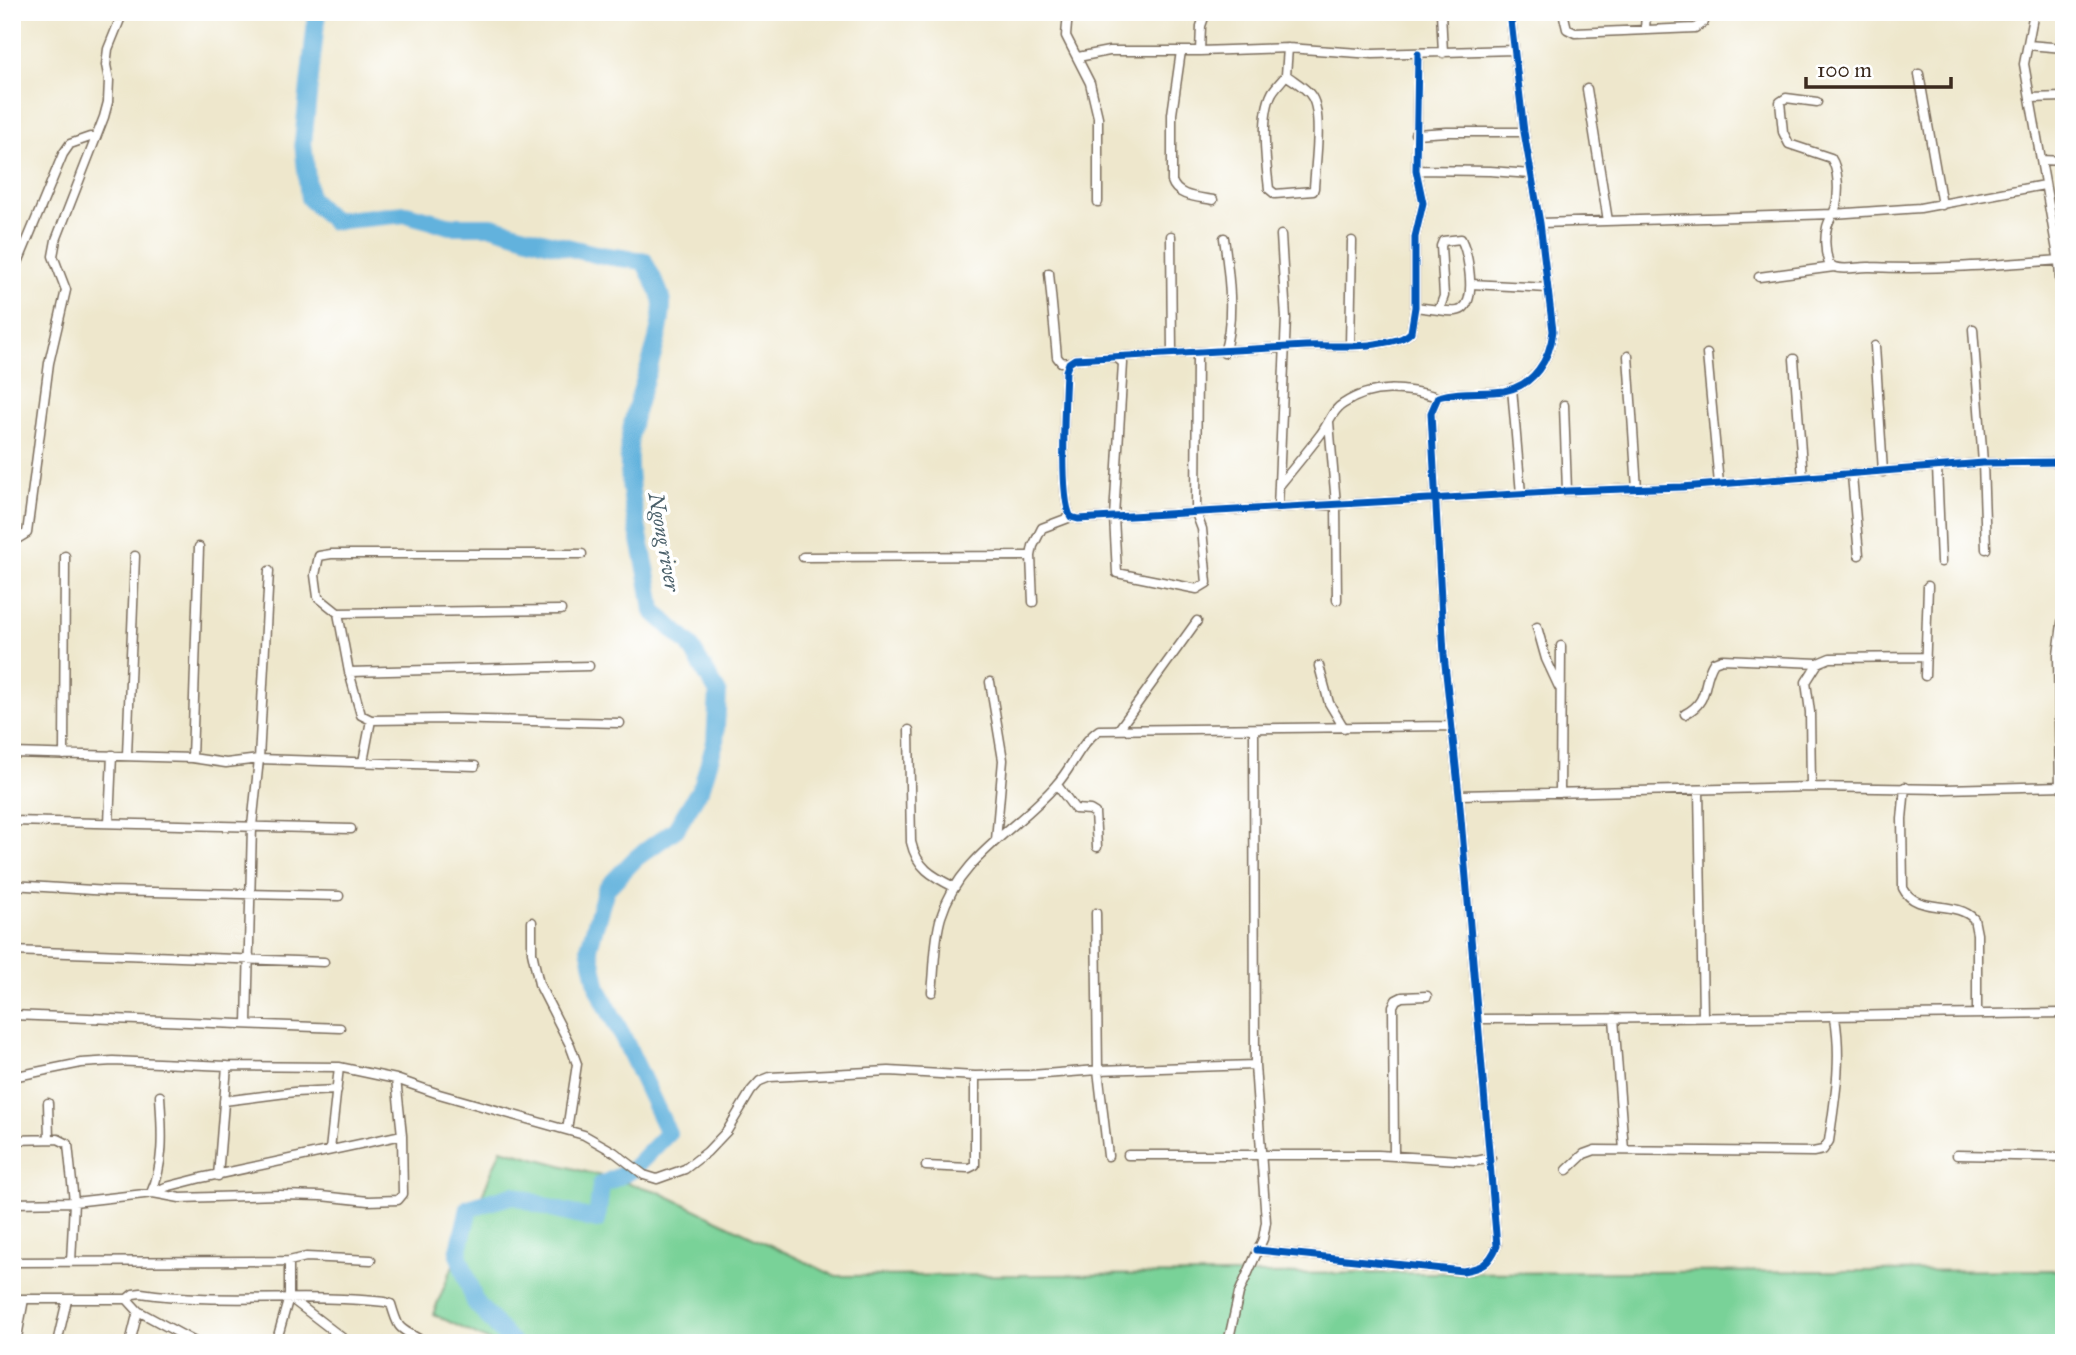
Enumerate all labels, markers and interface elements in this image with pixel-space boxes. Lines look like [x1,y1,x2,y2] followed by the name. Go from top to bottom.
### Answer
[1806,46,1952,90] scale bar
[1817,57,1872,83] text: 100 m
[642,490,686,595] water label: Ngong river

